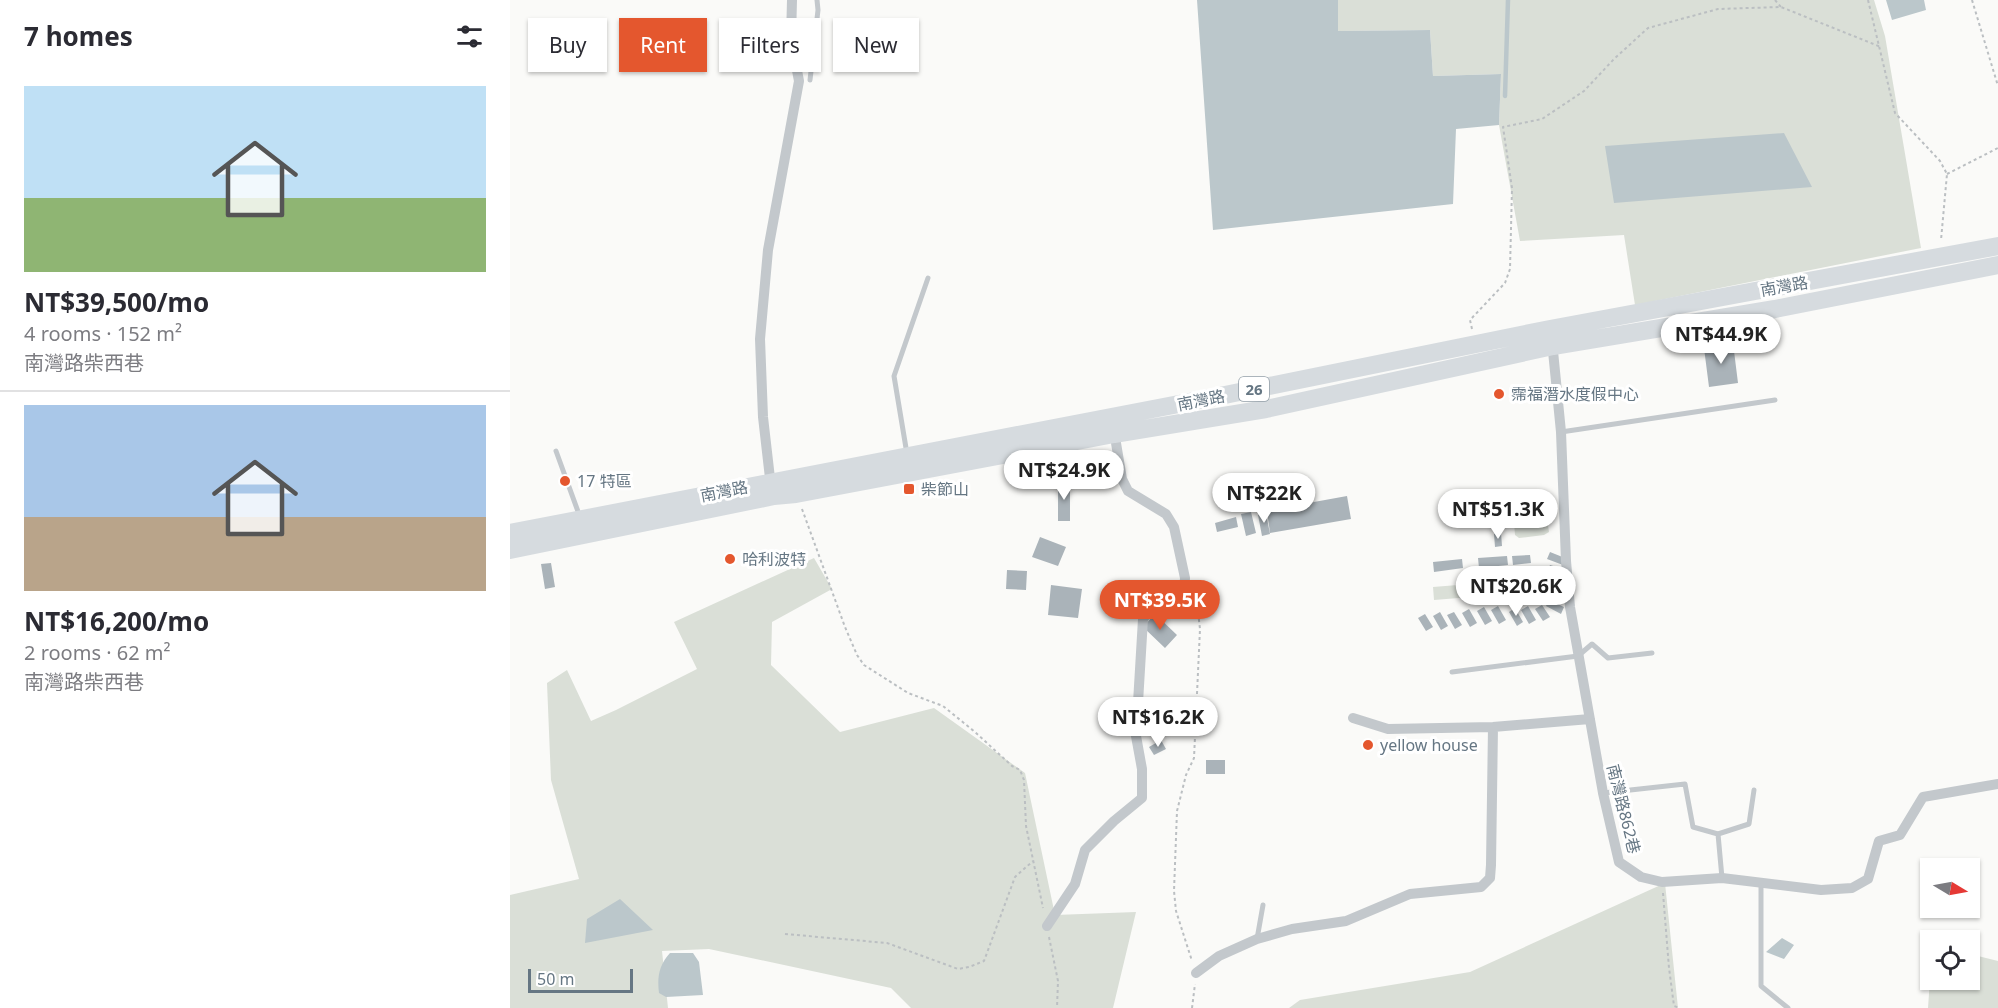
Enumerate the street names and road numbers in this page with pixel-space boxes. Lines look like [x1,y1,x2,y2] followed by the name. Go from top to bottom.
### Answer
[1758,271,1810,301] street label: 南灣路
[1239,377,1269,401] road number: 26
[1175,385,1227,415] street label: 南灣路
[698,476,750,506] street label: 南灣路
[1602,762,1646,856] street label: 南灣路862巷

